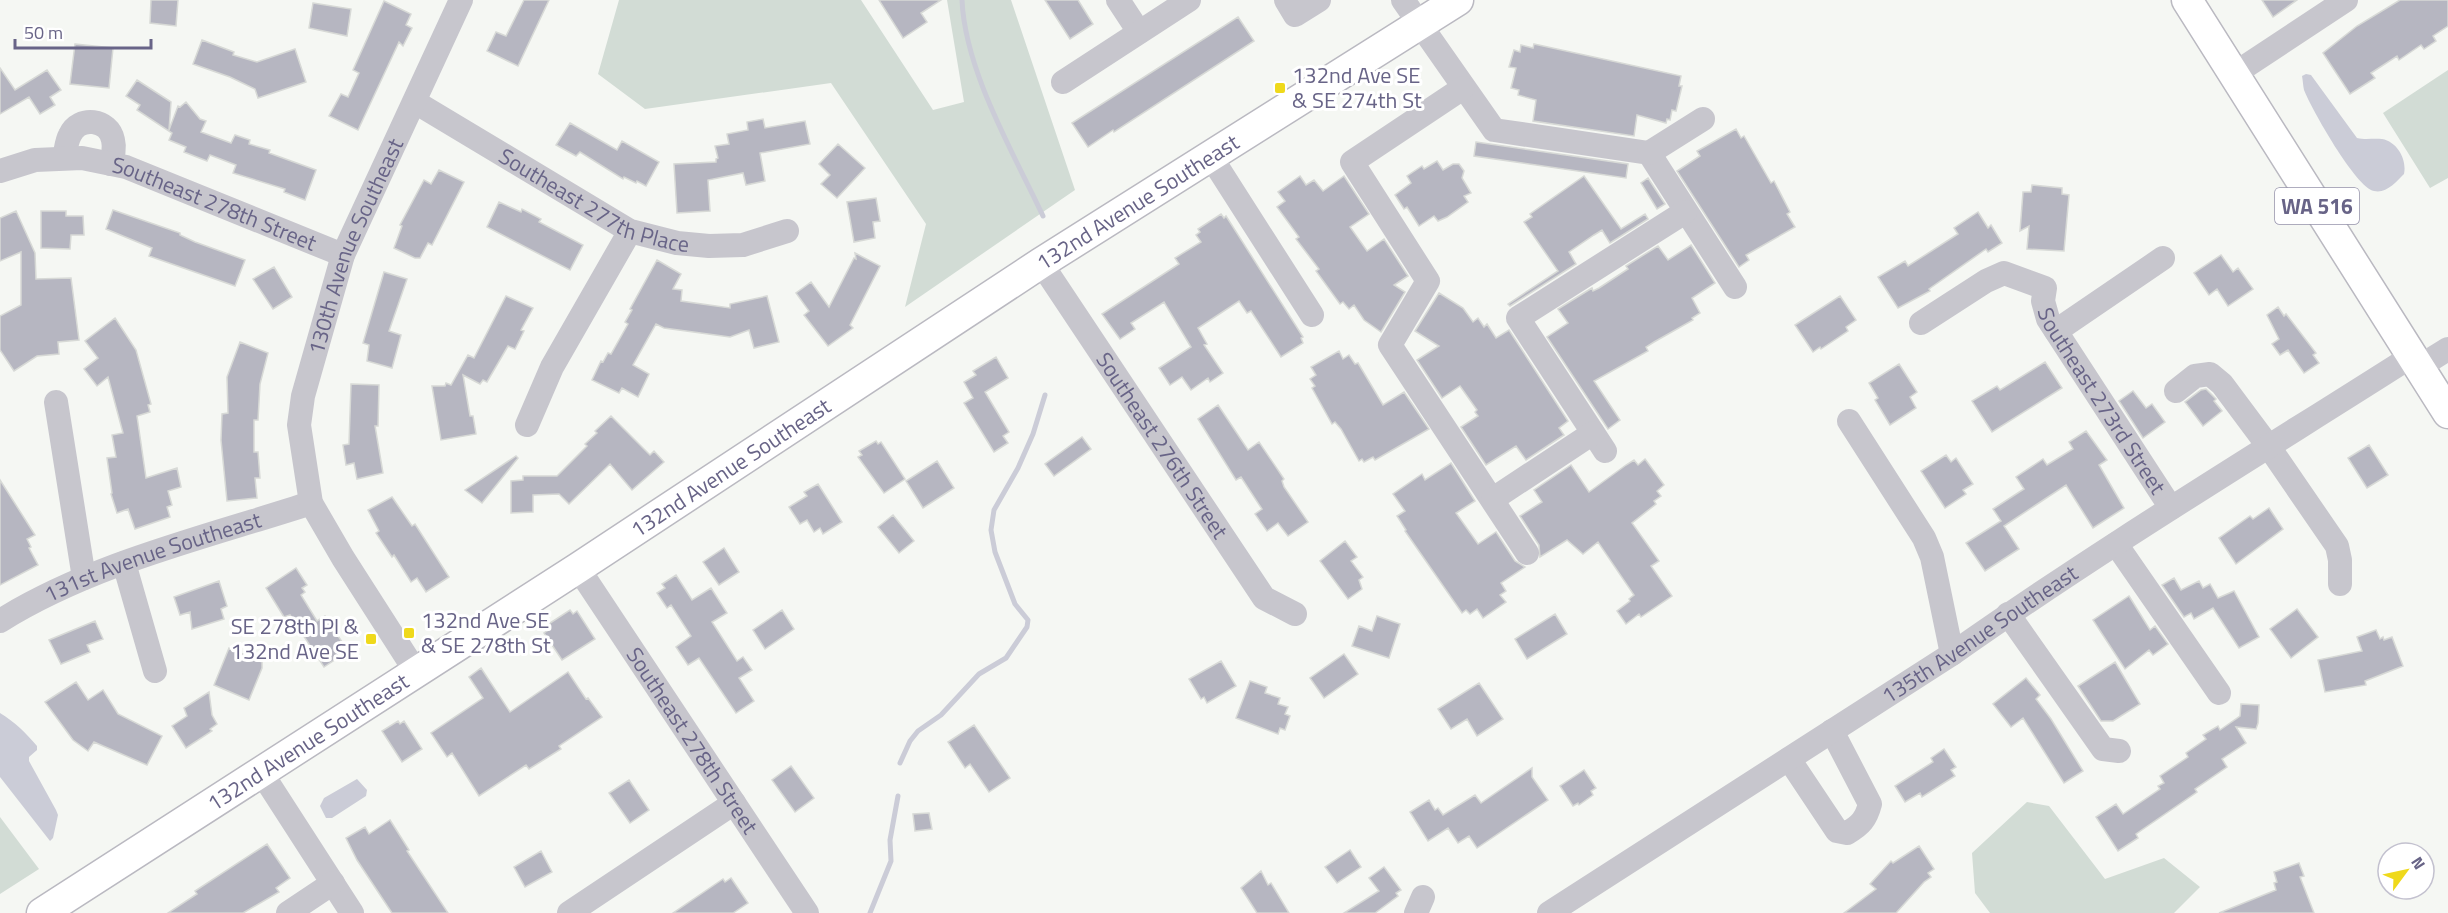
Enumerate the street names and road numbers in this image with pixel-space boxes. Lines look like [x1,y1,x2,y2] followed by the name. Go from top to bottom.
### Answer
[1030,125,1246,279] street label: 132nd Avenue Southeast
[299,132,412,359] street label: 130th Avenue Southeast
[492,139,691,261] street label: Southeast 277th Place
[109,148,322,260] street label: Southeast 278th Street
[2275,188,2359,224] road number: WA 516
[2029,304,2175,501] street label: Southeast 273rd Street
[1088,345,1237,546] street label: Southeast 276th Street
[623,389,838,546] street label: 132nd Avenue Southeast
[38,503,265,611] street label: 131st Avenue Southeast
[1875,556,2085,712] street label: 135th Avenue Southeast
[618,640,767,841] street label: Southeast 278th Street
[200,664,416,820] street label: 132nd Avenue Southeast

